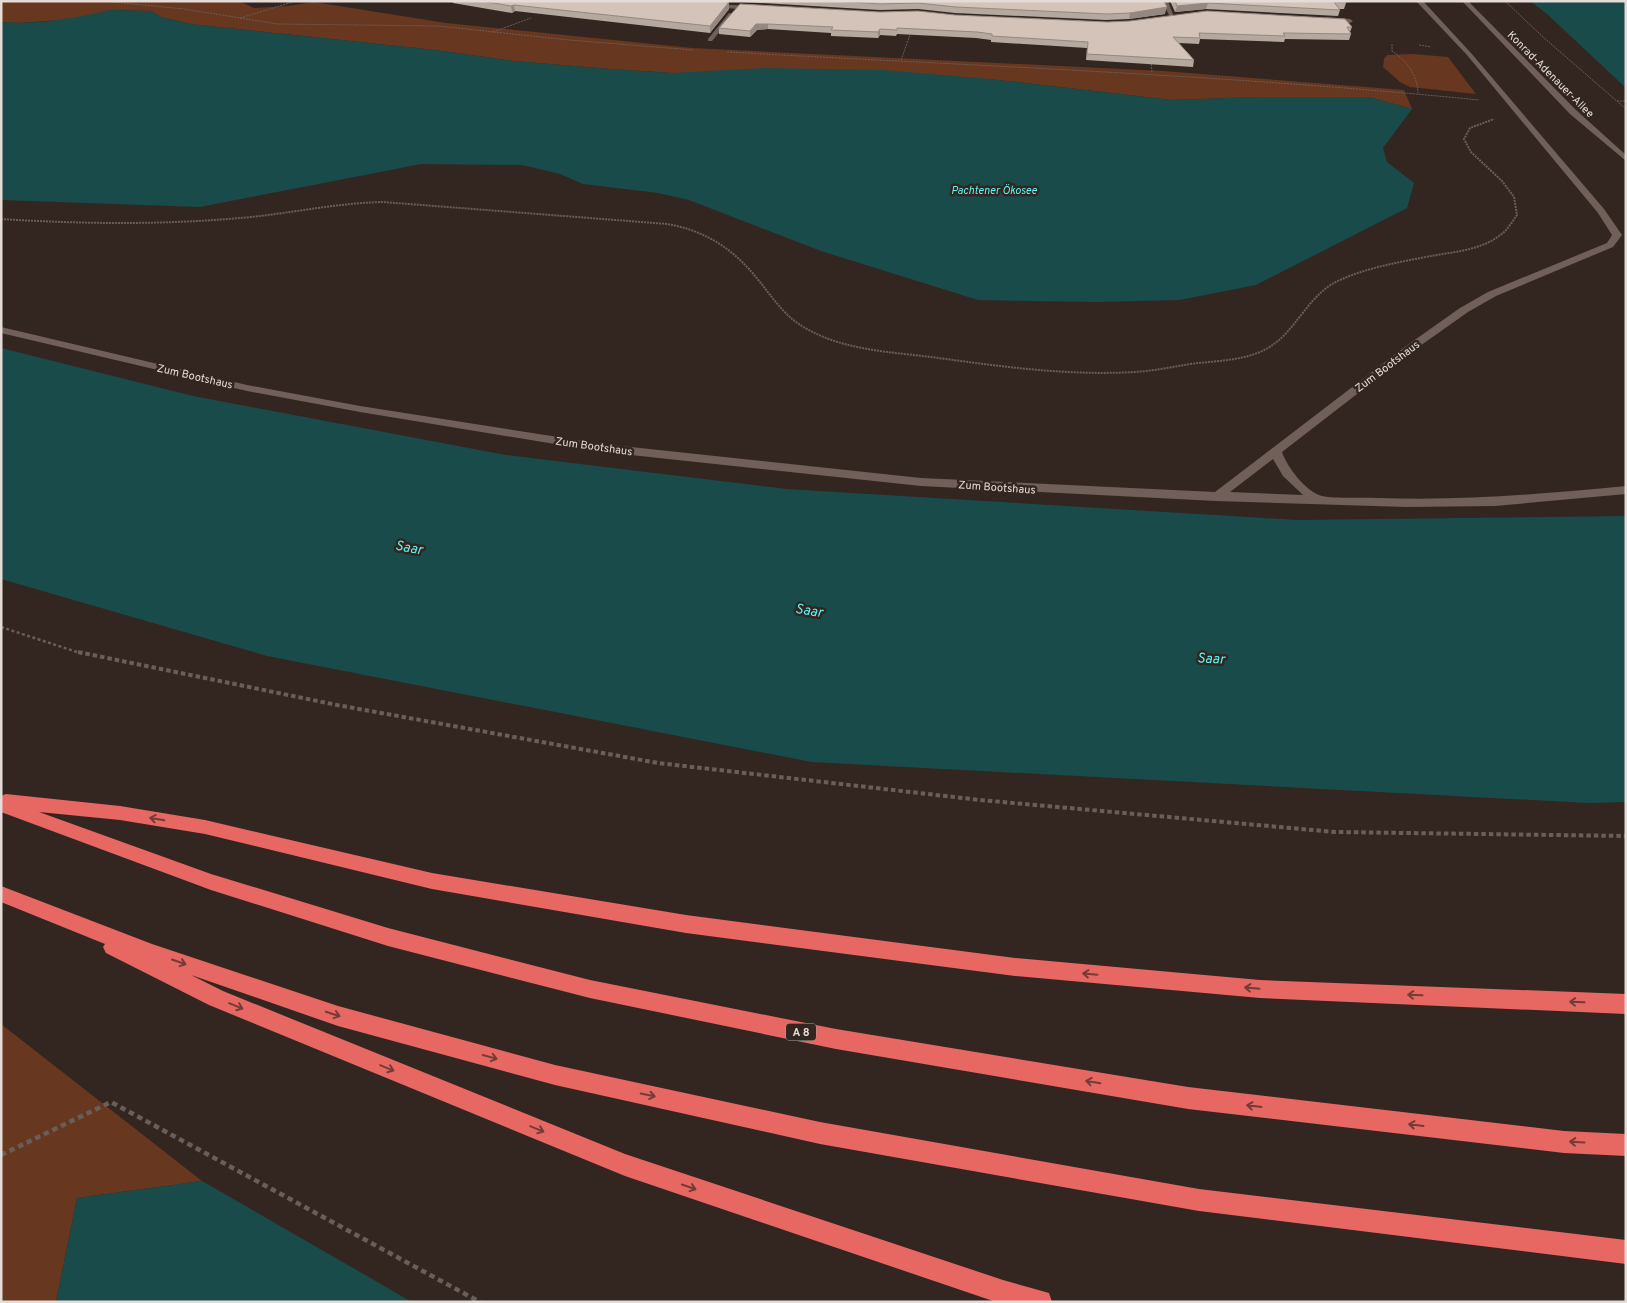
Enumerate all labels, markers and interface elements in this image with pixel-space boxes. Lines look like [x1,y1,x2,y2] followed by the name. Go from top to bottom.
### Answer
[1504,28,1597,121] street label: Konrad-Adenauer-Allee
[951,183,1037,198] water label: Pachtener Ökosee
[1352,338,1423,396] street label: Zum Bootshaus
[155,361,234,393] street label: Zum Bootshaus
[554,435,633,459] street label: Zum Bootshaus
[958,478,1036,498] street label: Zum Bootshaus
[394,538,426,560] water label: Saar
[794,601,825,622] water label: Saar
[1197,650,1227,669] water label: Saar
[149,813,165,823] one-way arrow
[171,958,187,968] one-way arrow
[1083,969,1099,979] one-way arrow
[1245,983,1261,993] one-way arrow
[1407,991,1423,1000] one-way arrow
[1569,998,1585,1007] one-way arrow
[228,1002,243,1012] one-way arrow
[325,1010,341,1019] one-way arrow
[786,1024,816,1040] road number: A 8
[481,1053,497,1062] one-way arrow
[379,1064,394,1073] one-way arrow
[1086,1077,1102,1087] one-way arrow
[639,1091,655,1100] one-way arrow
[1246,1101,1262,1111] one-way arrow
[1408,1120,1424,1130] one-way arrow
[529,1125,544,1135] one-way arrow
[1569,1138,1585,1147] one-way arrow
[681,1182,697,1192] one-way arrow

